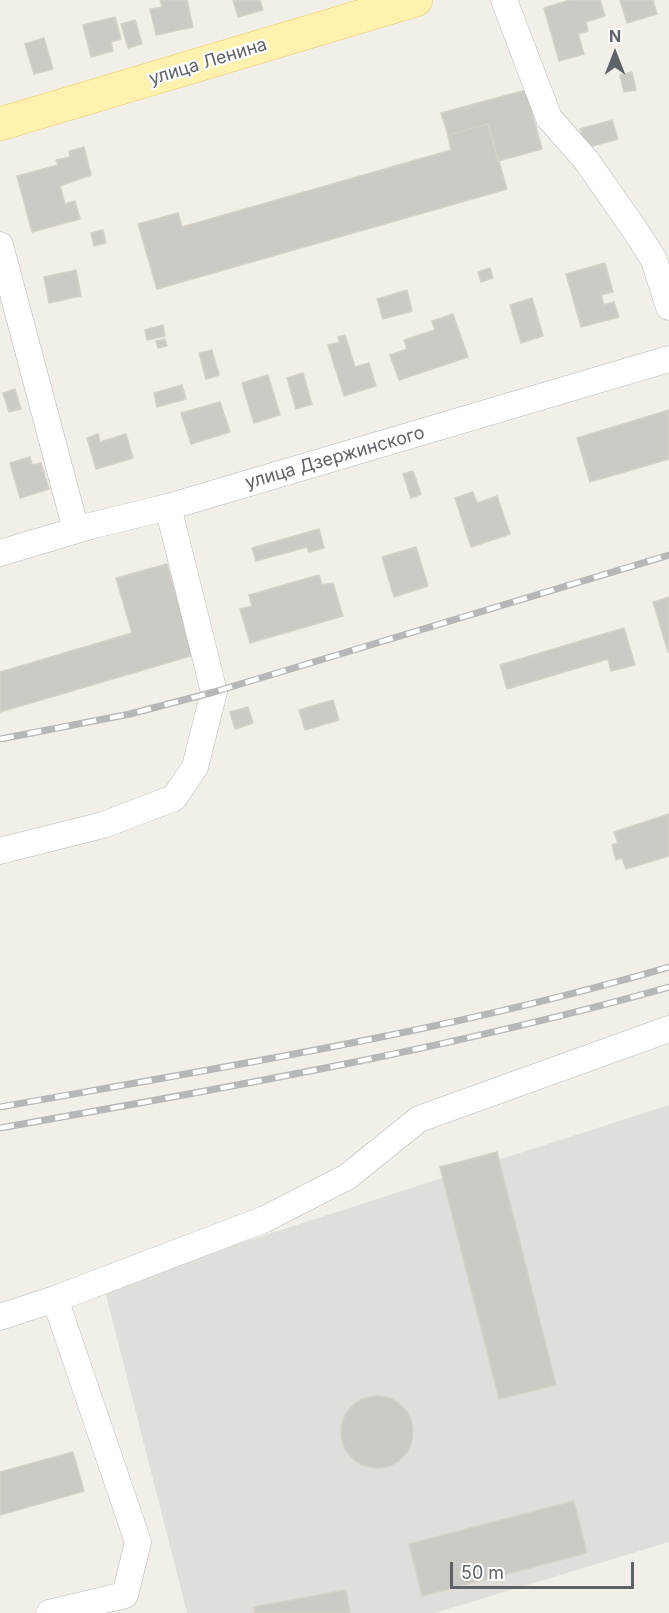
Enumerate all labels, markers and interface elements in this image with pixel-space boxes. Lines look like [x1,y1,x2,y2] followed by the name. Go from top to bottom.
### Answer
[585,24,645,84] north arrow
[609,26,621,46] text: N
[146,34,270,90] street label: улица Ленина
[243,422,427,494] street label: улица Дзержинского
[453,1550,638,1588] scale bar
[461,1562,504,1583] text: 50 m

